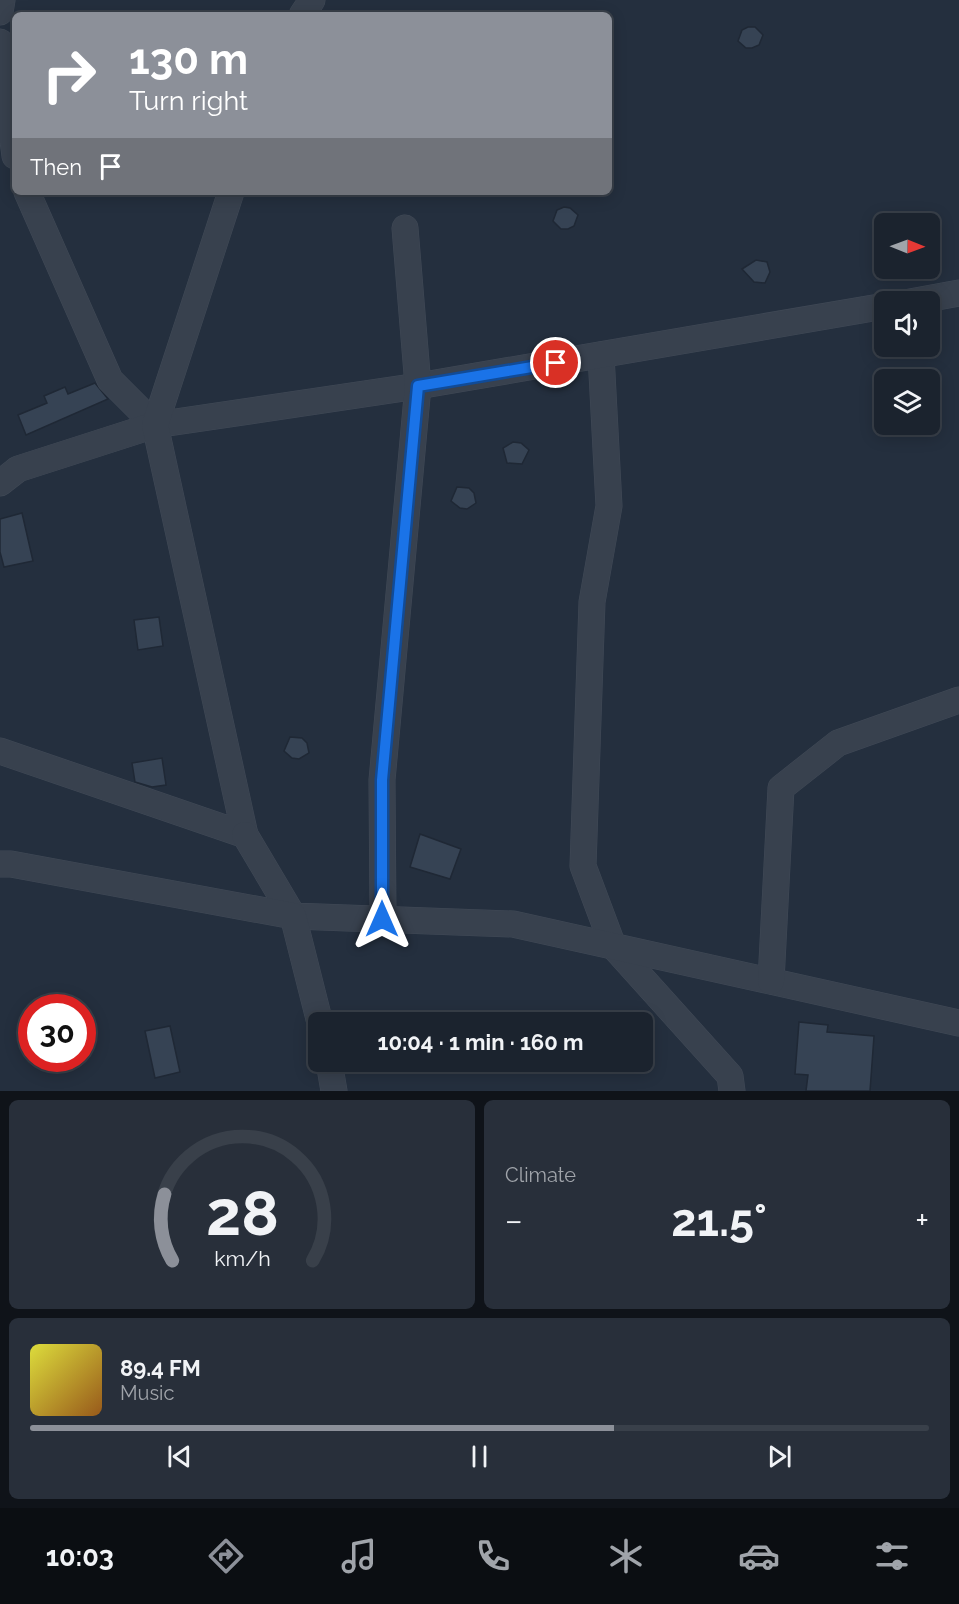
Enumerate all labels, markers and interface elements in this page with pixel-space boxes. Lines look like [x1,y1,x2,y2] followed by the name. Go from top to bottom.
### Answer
[129,35,248,84] text: 130 m
[30,36,108,114] icon: right
[129,85,248,116] text: Turn right
[94,150,127,183] icon: arrive
[30,154,82,180] text: Then
[874,213,940,279] north arrow
[874,213,940,435] map controls
[874,291,940,357] button: sound
[530,337,581,388] pin
[539,346,572,379] icon: arrive
[874,369,940,435] button: layers
[350,887,414,951] position arrow
[18,994,96,1072] speed limit sign: 30
[378,1029,583,1055] text: 10:04 · 1 min · 160 m
[505,1163,576,1187] text: Climate
[206,1176,278,1250] text: 28
[671,1194,767,1247] text: 21.5°
[505,1201,523,1240] text: −
[915,1201,929,1240] text: +
[214,1247,270,1272] text: km/h
[120,1355,201,1381] text: 89.4 FM
[120,1381,174,1405] text: Music
[163,1440,196,1473] icon: previous
[463,1440,496,1473] icon: pause
[763,1440,796,1473] icon: next
[205,1535,247,1577] icon: directions
[338,1535,380,1577] icon: music
[472,1535,514,1577] icon: phone
[605,1535,647,1577] icon: climate
[738,1535,780,1577] icon: car
[871,1535,913,1577] icon: filters
[46,1541,114,1572] text: 10:03

